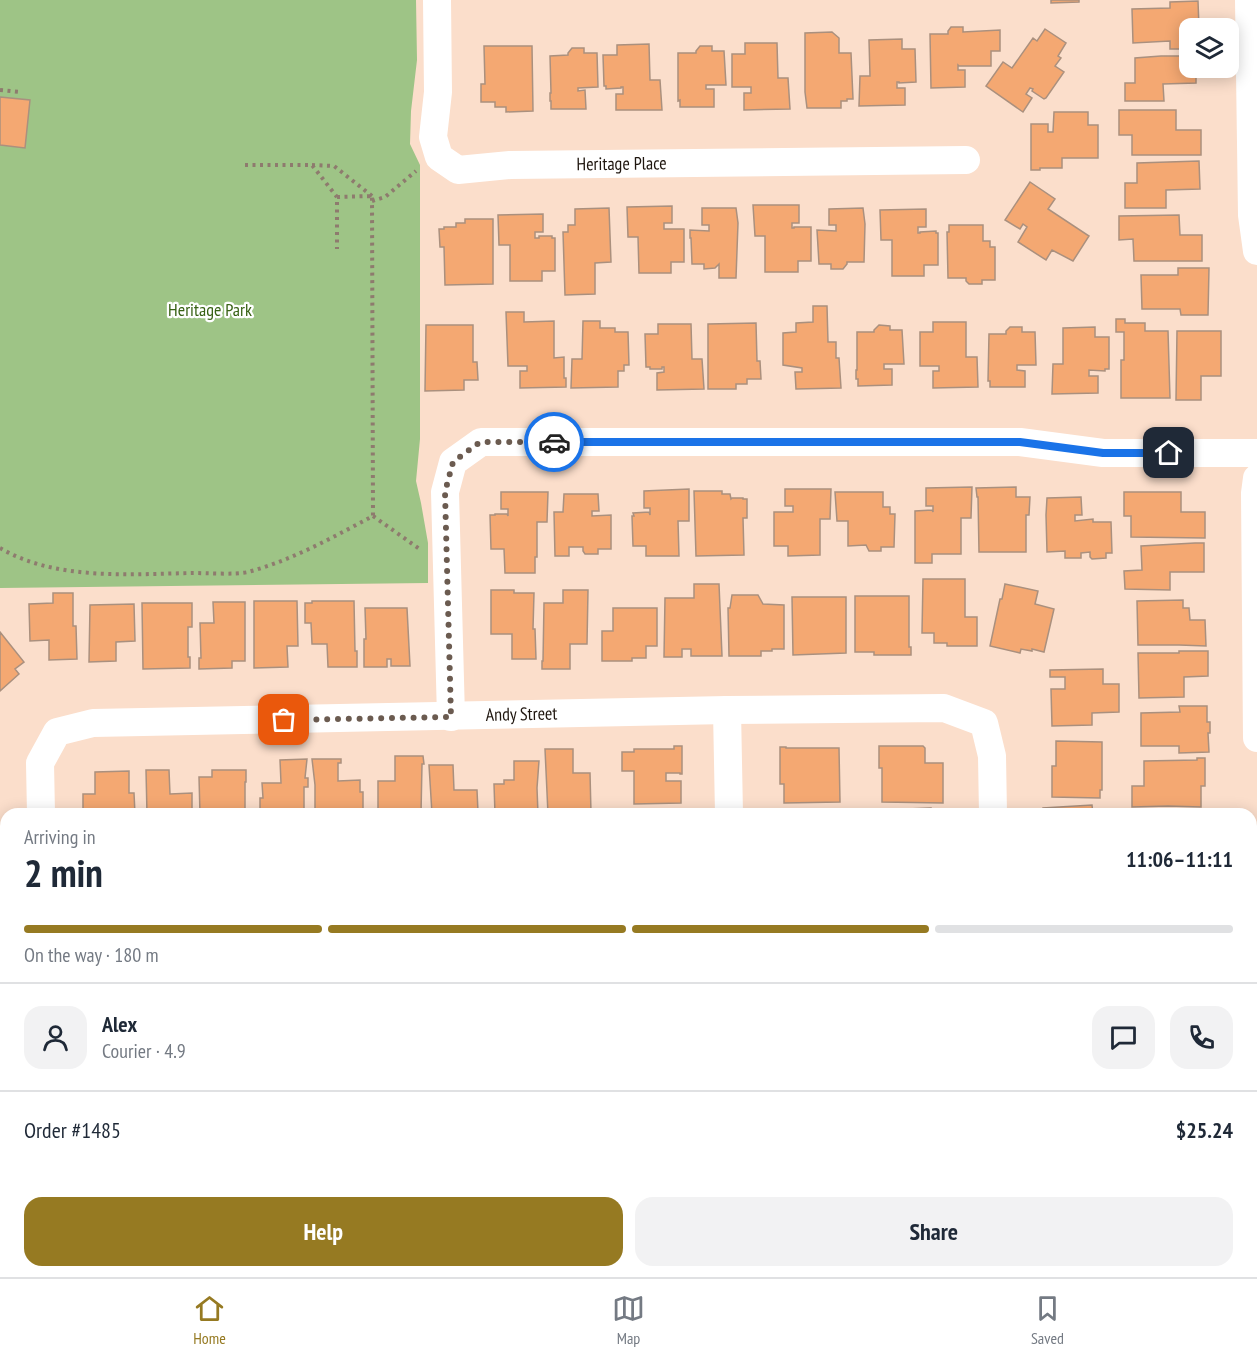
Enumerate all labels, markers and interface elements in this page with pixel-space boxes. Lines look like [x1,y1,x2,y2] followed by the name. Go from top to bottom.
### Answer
[1179,18,1239,78] map controls
[1179,18,1239,78] button: layers
[576,151,667,175] street label: Heritage Place
[168,298,252,321] park label: Heritage Park
[524,412,584,472] courier
[538,426,571,459] icon: car
[1143,427,1194,478] pin
[1152,436,1185,469] icon: home
[258,694,309,745] pin
[485,701,557,726] street label: Andy Street
[267,703,300,736] icon: bag
[24,824,96,850] text: Arriving in
[1126,845,1233,873] text: 11:06–11:11
[24,847,103,898] text: 2 min
[24,942,159,968] text: On the way · 180 m
[24,1006,87,1069] button: person
[1092,1006,1155,1069] button: chat
[1170,1006,1233,1069] button: phone
[102,1010,137,1038] text: Alex
[102,1038,186,1064] text: Courier · 4.9
[24,1116,121,1144] text: Order #1485
[1176,1116,1233,1144] text: $25.24
[24,1197,623,1266] button: Help
[635,1197,1233,1266] button: Share
[193,1292,226,1348] tab: Home
[612,1292,645,1348] tab: Map
[1031,1292,1064,1348] tab: Saved

